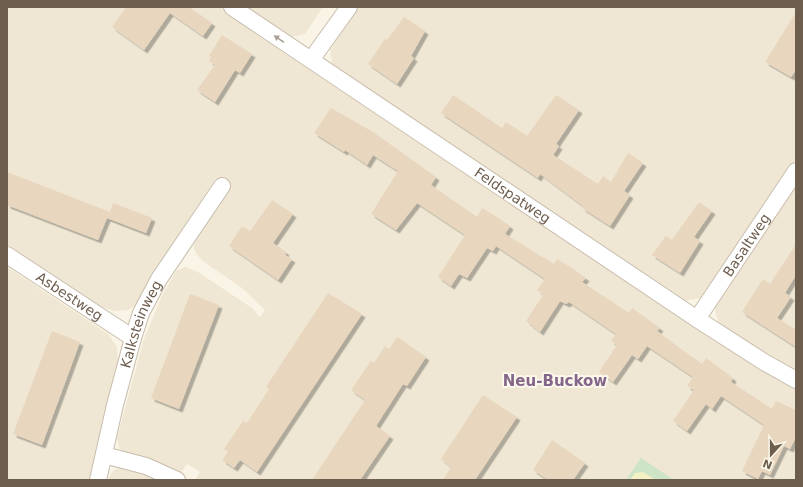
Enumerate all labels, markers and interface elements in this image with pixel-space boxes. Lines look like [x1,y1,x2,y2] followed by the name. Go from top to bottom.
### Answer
[273,35,285,42] one-way arrow
[472,164,554,226] street label: Feldspatweg
[720,210,773,280] street label: Basaltweg
[33,269,106,324] street label: Asbestweg
[117,278,165,370] street label: Kalksteinweg
[503,372,607,390] district label: Neu-Buckow
[751,435,791,475] north arrow
[761,456,774,472] text: N

